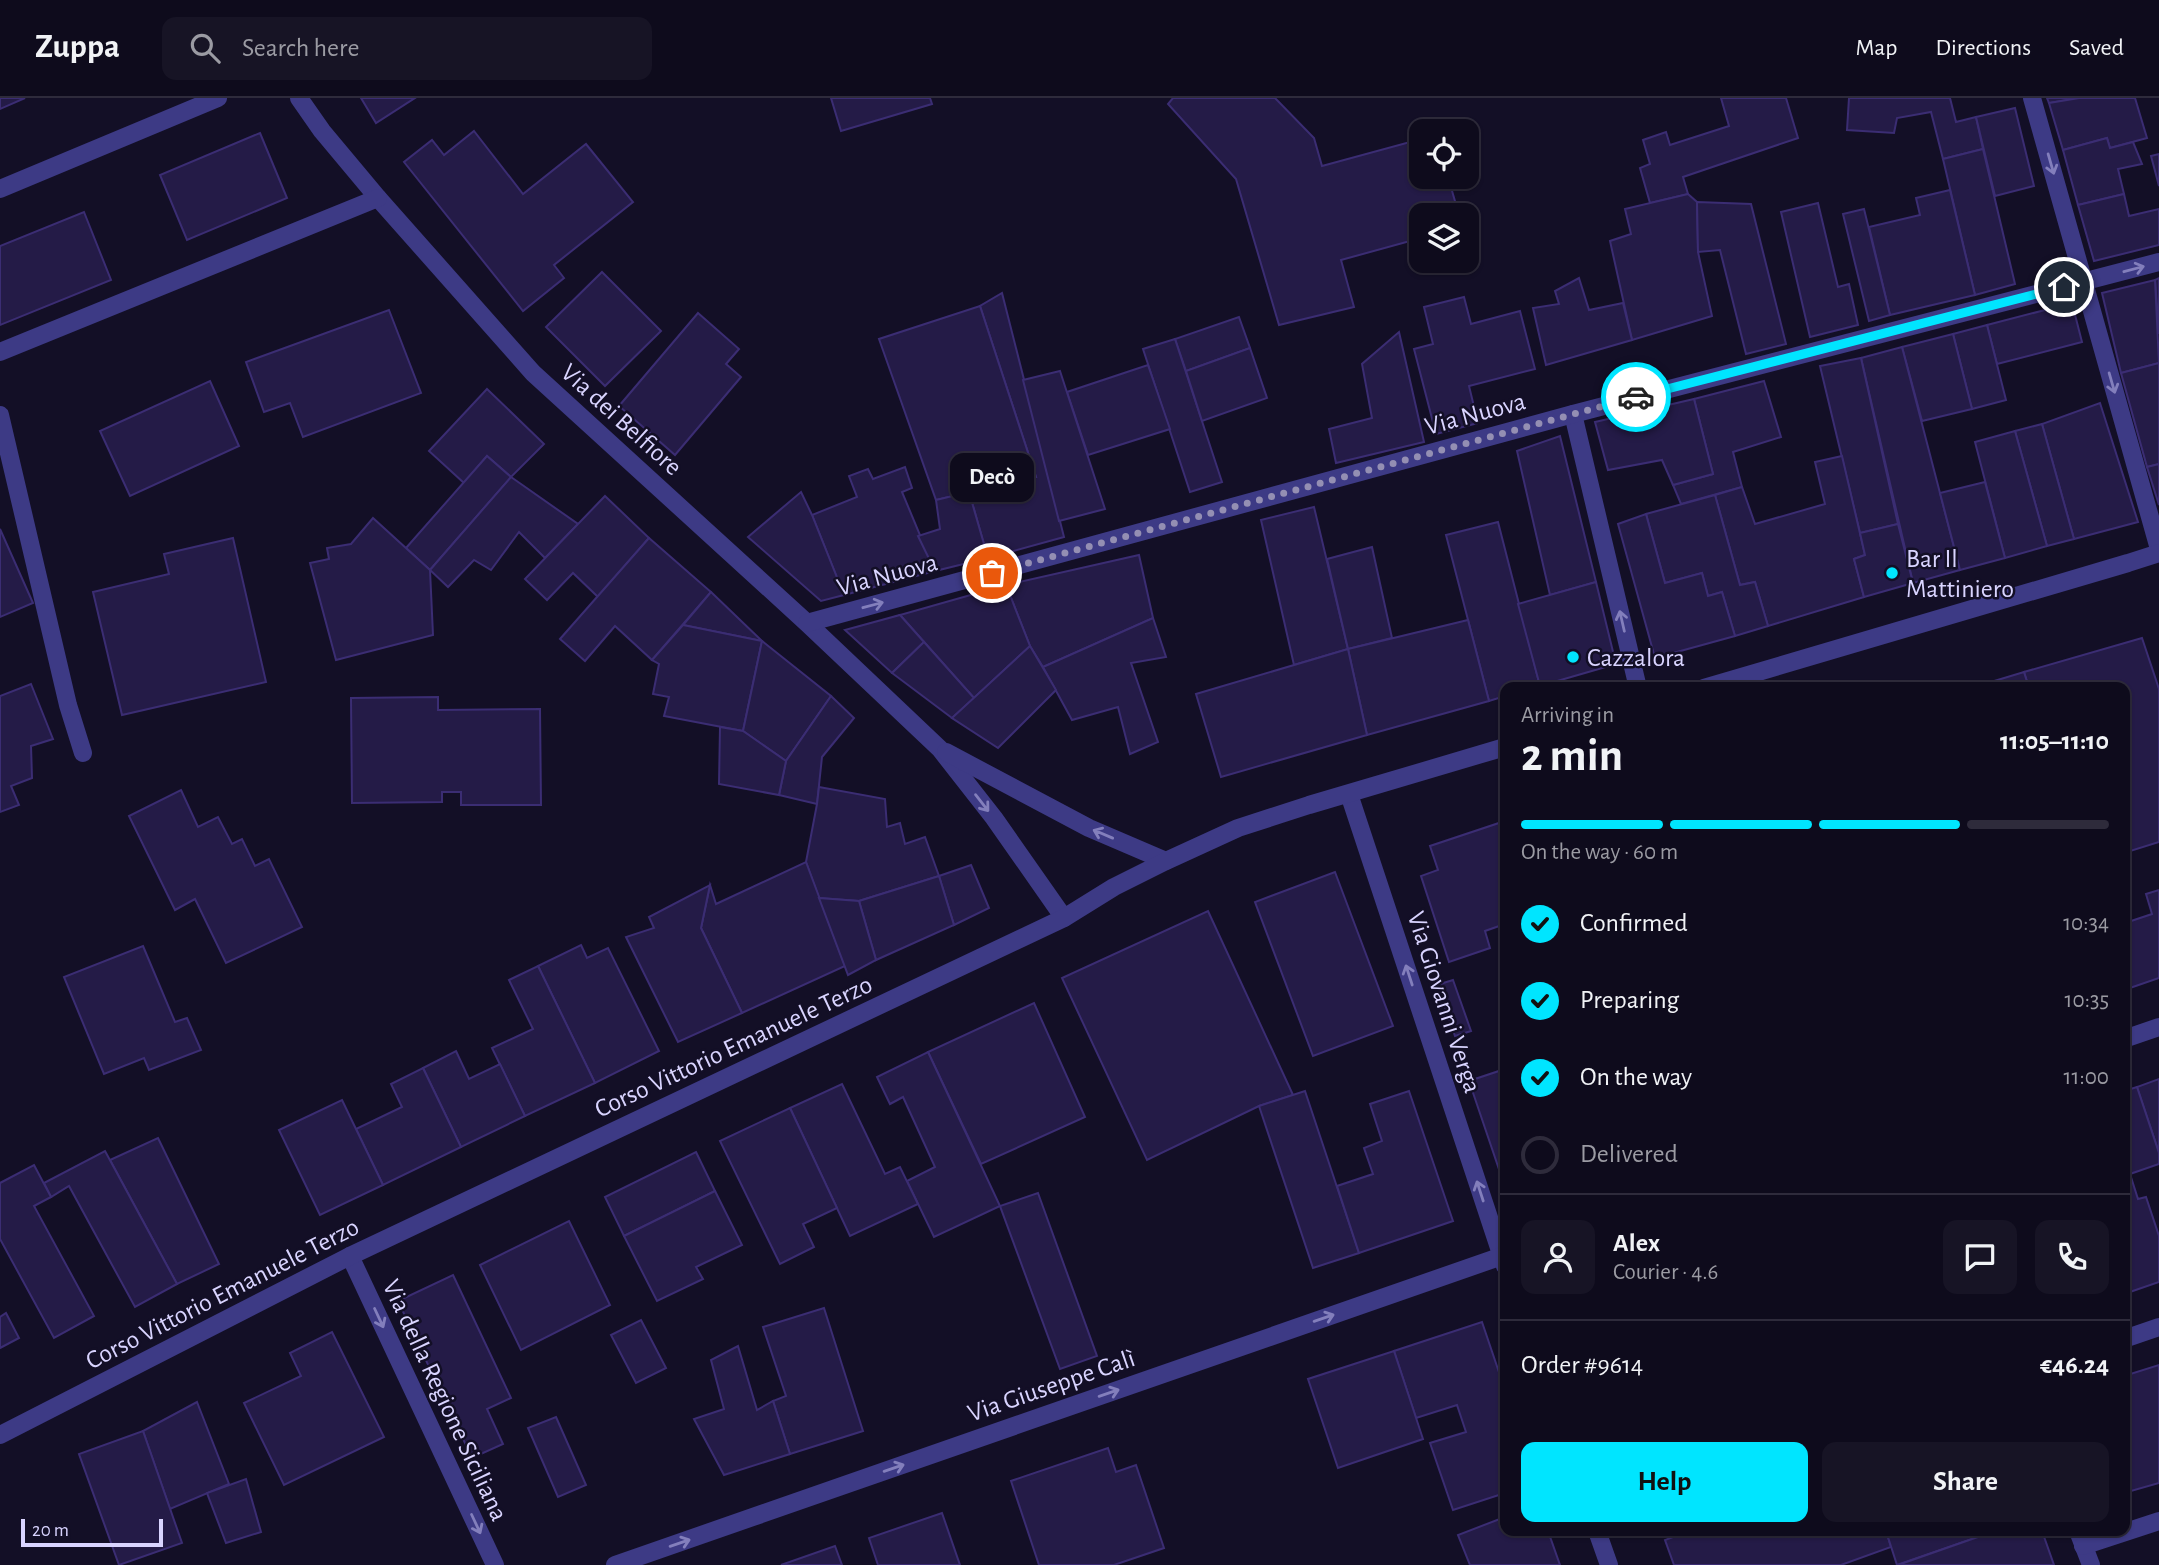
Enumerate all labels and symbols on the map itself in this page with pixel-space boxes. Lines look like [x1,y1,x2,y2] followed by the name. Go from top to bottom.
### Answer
[2045,153,2058,175] one-way arrow
[2034,257,2094,317] pin
[2122,262,2145,275] one-way arrow
[556,359,687,480] street label: Via dei Belfiore
[1601,362,1671,432] courier
[2107,371,2120,393] one-way arrow
[1422,388,1528,440] street label: Via Nuova
[950,454,1034,503] callout: Decò
[962,543,1022,603] pin
[1906,546,2014,602] place label: Bar Il Mattiniero
[834,549,940,601] street label: Via Nuova
[1884,565,1900,581] marker: Bar Il Mattiniero
[861,598,883,611] one-way arrow
[1615,610,1628,633] one-way arrow
[1587,645,1685,671] place label: Cazzalora
[1565,649,1581,665] marker: Cazzalora
[974,793,989,811] one-way arrow
[1093,827,1114,840] one-way arrow
[1402,908,1486,1096] street label: Via Giovanni Verga
[1402,964,1415,986] one-way arrow
[591,971,876,1123] street label: Corso Vittorio Emanuele Terzo
[1473,1180,1486,1202] one-way arrow
[82,1214,363,1374] street label: Corso Vittorio Emanuele Terzo
[378,1276,512,1525] street label: Via della Regione Siciliana
[373,1307,386,1328] one-way arrow
[1313,1311,1335,1323] one-way arrow
[964,1345,1138,1427] street label: Via Giuseppe Calì
[1098,1386,1120,1398] one-way arrow
[883,1461,905,1473] one-way arrow
[470,1513,483,1534] one-way arrow
[21,1516,163,1548] scale bar
[668,1535,690,1548] one-way arrow

